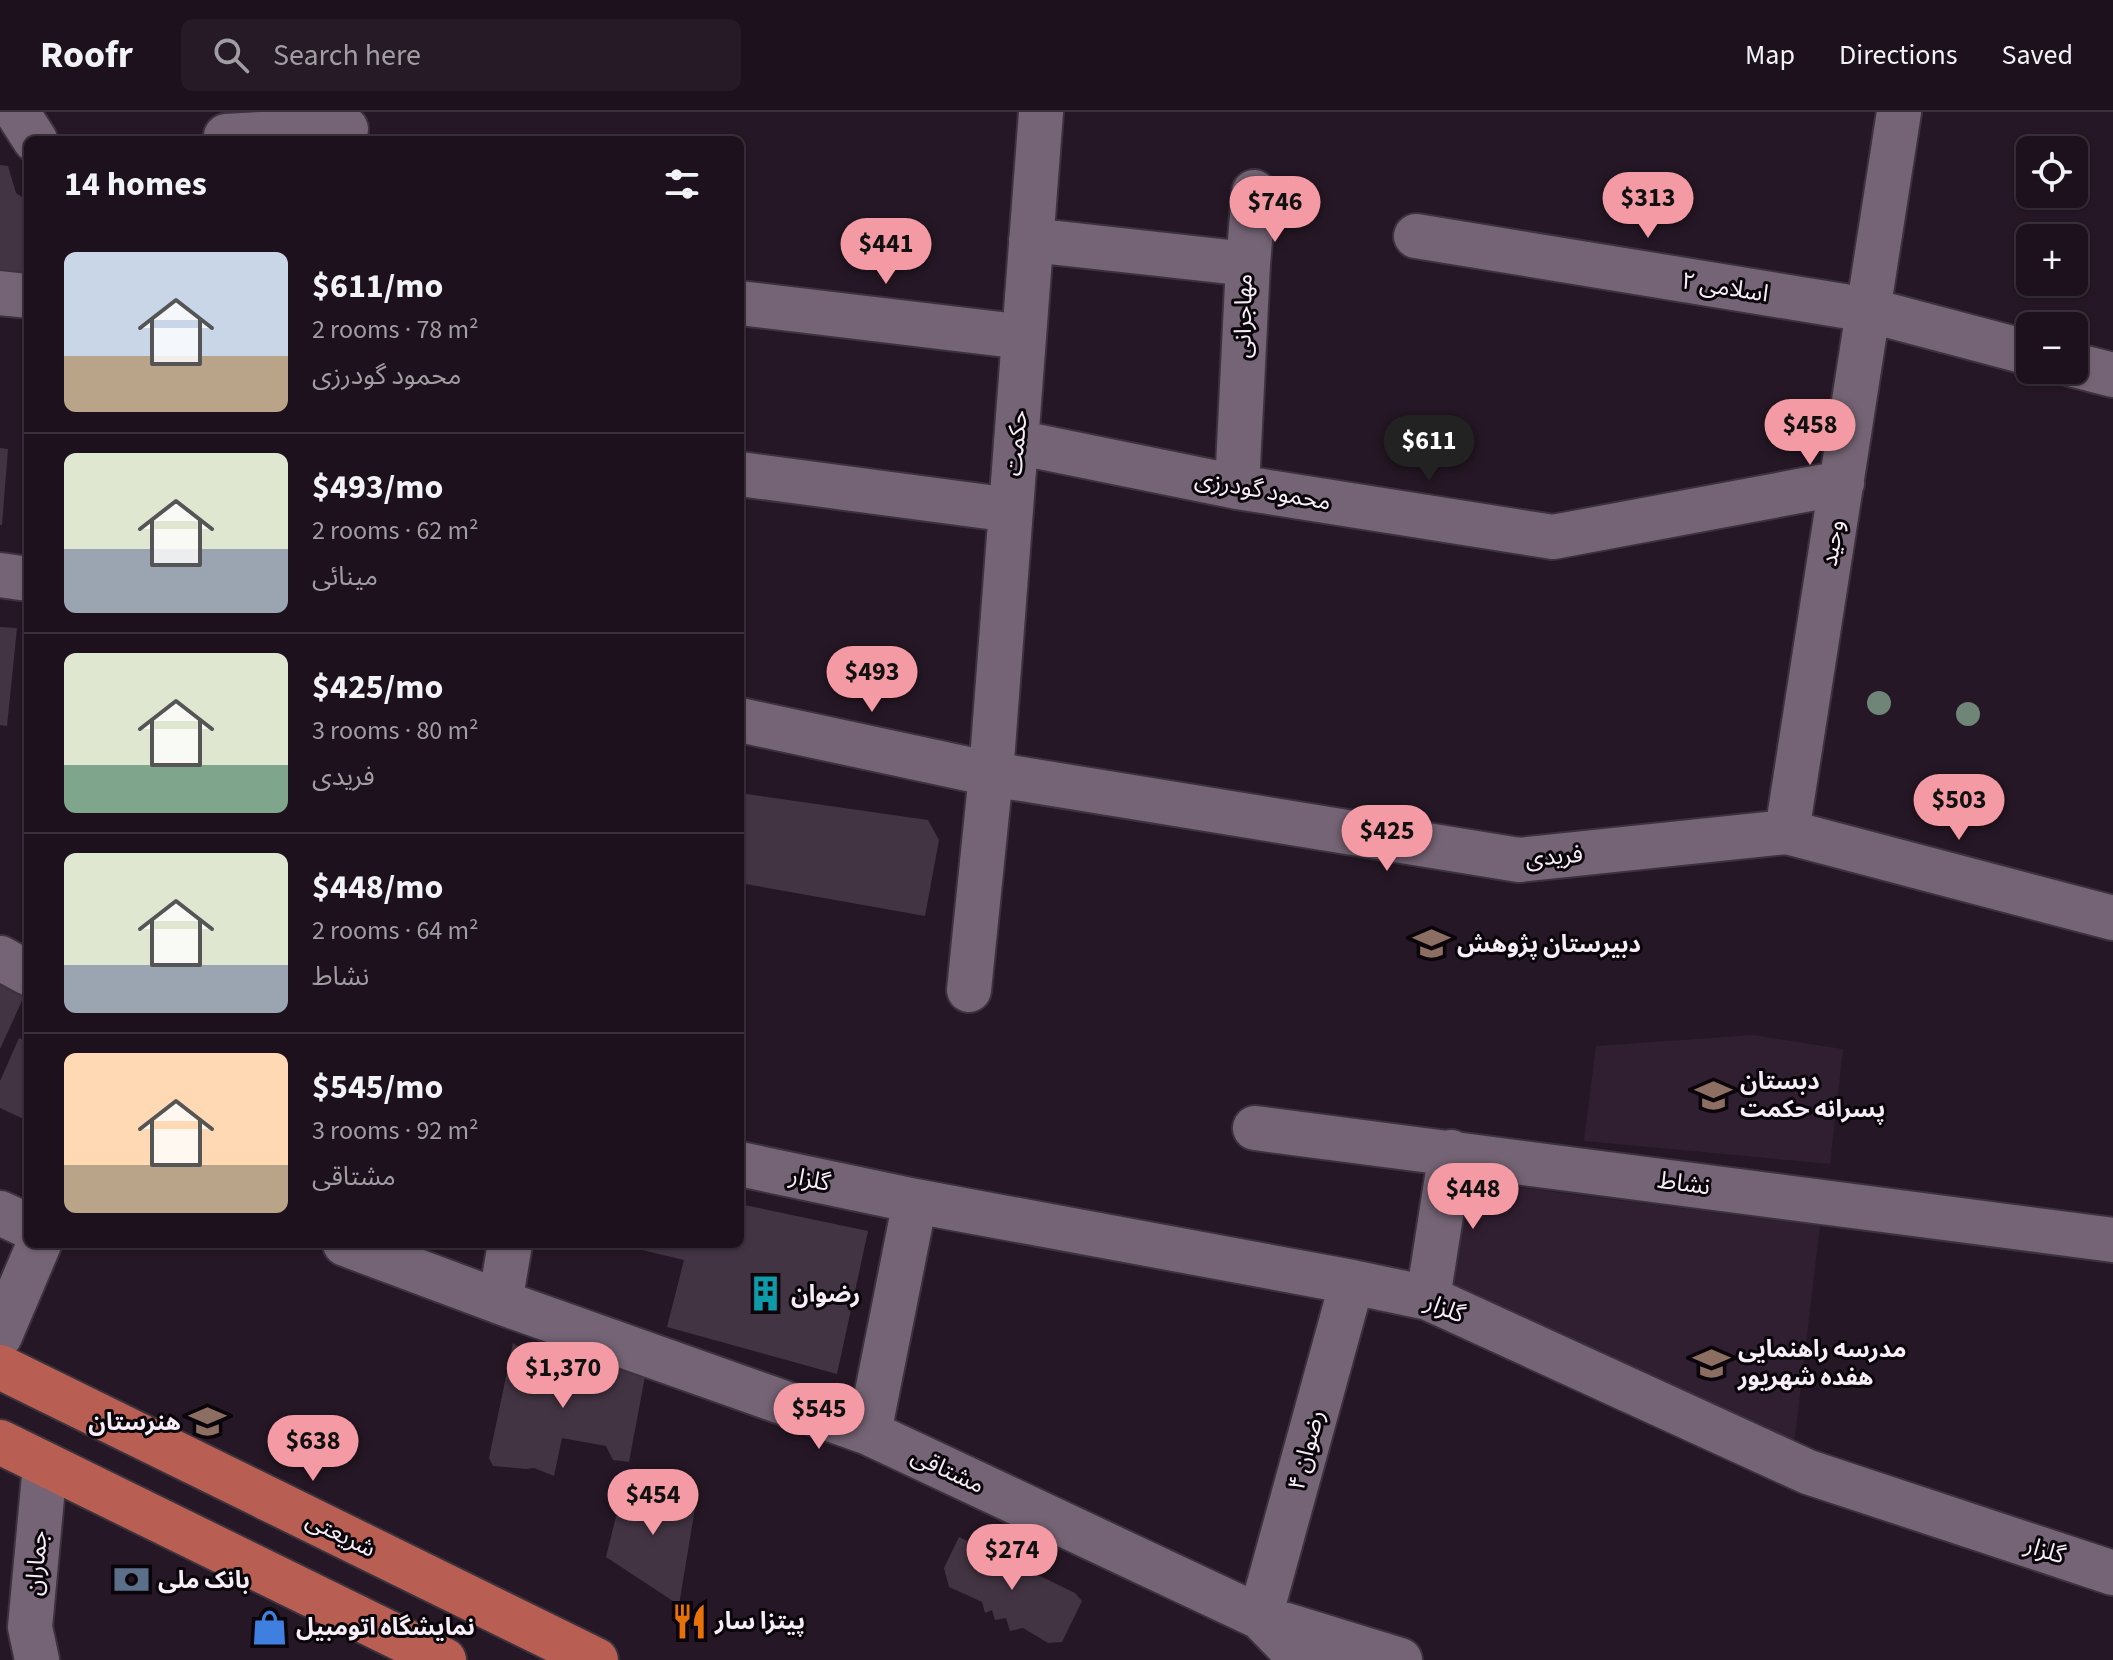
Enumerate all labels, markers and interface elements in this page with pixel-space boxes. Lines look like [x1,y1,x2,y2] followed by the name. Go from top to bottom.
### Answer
[181,19,741,91] search box
[40,28,133,82] text: Roofr
[209,33,253,77] icon: search
[273,34,421,77] text: Search here
[1745,35,1795,75] text: Map
[1839,35,1958,75] text: Directions
[2002,35,2073,75] text: Saved
[2016,136,2088,384] map controls
[2016,136,2088,208] button: locate
[64,160,207,209] text: 14 homes
[660,162,704,206] icon: filters
[1601,172,1695,240] pin: $313
[1228,176,1322,244] pin: $746
[1621,179,1675,216] text: $313
[1248,183,1302,220] text: $746
[839,218,933,286] pin: $441
[2016,224,2088,296] button: +
[859,225,913,262] text: $441
[312,262,443,311] text: $611/mo
[1679,263,1771,312] street label: اسلامی ۲
[1225,273,1262,359] street label: مهاجرانی
[128,284,224,380] icon: home
[312,311,479,348] text: 2 rooms · 78 m²
[2016,312,2088,384] button: −
[312,357,461,394] text: محمود گودرزی
[1763,399,1857,467] pin: $458
[1783,406,1837,443] text: $458
[996,408,1037,478] street label: حکمت
[1382,415,1476,483] pin: $611
[1402,422,1456,459] text: $611
[1192,461,1334,520] street label: محمود گودرزی
[312,463,443,512] text: $493/mo
[128,485,224,581] icon: home
[312,512,479,549] text: 2 rooms · 62 m²
[1812,517,1853,569] street label: وحید
[312,558,378,595] text: مینائی
[825,646,919,714] pin: $493
[845,653,899,690] text: $493
[312,663,443,712] text: $425/mo
[128,685,224,781] icon: home
[312,712,479,749] text: 3 rooms · 80 m²
[312,758,375,795] text: فریدی
[1912,774,2006,842] pin: $503
[1932,781,1986,818] text: $503
[1340,805,1434,873] pin: $425
[1360,812,1414,849] text: $425
[1524,837,1584,876] street label: فریدی
[312,863,443,912] text: $448/mo
[128,885,224,981] icon: home
[312,912,479,949] text: 2 rooms · 64 m²
[1412,925,1450,963] school or university icon: دبیرستان پژوهش
[1457,927,1641,962] place label: دبیرستان پژوهش
[312,958,369,995] text: نشاط
[312,1063,443,1112] text: $545/mo
[1740,1064,1885,1127] place label: دبستان پسرانه حکمت
[1695,1076,1733,1114] school or university icon: دبستان پسرانه حکمت
[128,1085,224,1181] icon: home
[312,1112,479,1149] text: 3 rooms · 92 m²
[312,1158,396,1195] text: مشتاقی
[785,1158,834,1201] street label: گلزار
[1655,1162,1712,1204] street label: نشاط
[1426,1163,1520,1231] pin: $448
[1446,1170,1500,1207] text: $448
[746,1275,784,1313] building icon: رضوان
[791,1277,860,1312] place label: رضوان
[1419,1284,1471,1333] street label: گلزار
[1737,1332,1907,1395] place label: مدرسه راهنمایی هفده شهریور
[498,1342,628,1410] pin: $1,370
[1693,1344,1731,1382] school or university icon: مدرسه راهنمایی هفده شهریور
[525,1349,601,1386] text: $1,370
[772,1383,866,1451] pin: $545
[792,1390,846,1427] text: $545
[188,1403,226,1441] school or university icon: هنرستان
[88,1405,181,1440] place label: هنرستان
[1279,1406,1334,1494] street label: رضوان ۴
[266,1415,360,1483] pin: $638
[286,1422,340,1459] text: $638
[905,1438,990,1503] street label: مشتاقی
[606,1469,700,1537] pin: $454
[626,1476,680,1513] text: $454
[300,1503,382,1566] street label: شریعتی
[965,1524,1059,1592] pin: $274
[2019,1527,2071,1574] street label: گلزار
[16,1529,57,1597] street label: جماران
[985,1531,1039,1568] text: $274
[113,1561,151,1599] bank icon: بانک ملی
[158,1563,250,1598] place label: بانک ملی
[670,1602,708,1640] restaurant icon: پیتزا سار
[714,1604,805,1639] place label: پیتزا سار
[251,1608,289,1646] shop icon: نمایشگاه اتومبیل
[296,1610,475,1645] place label: نمایشگاه اتومبیل

